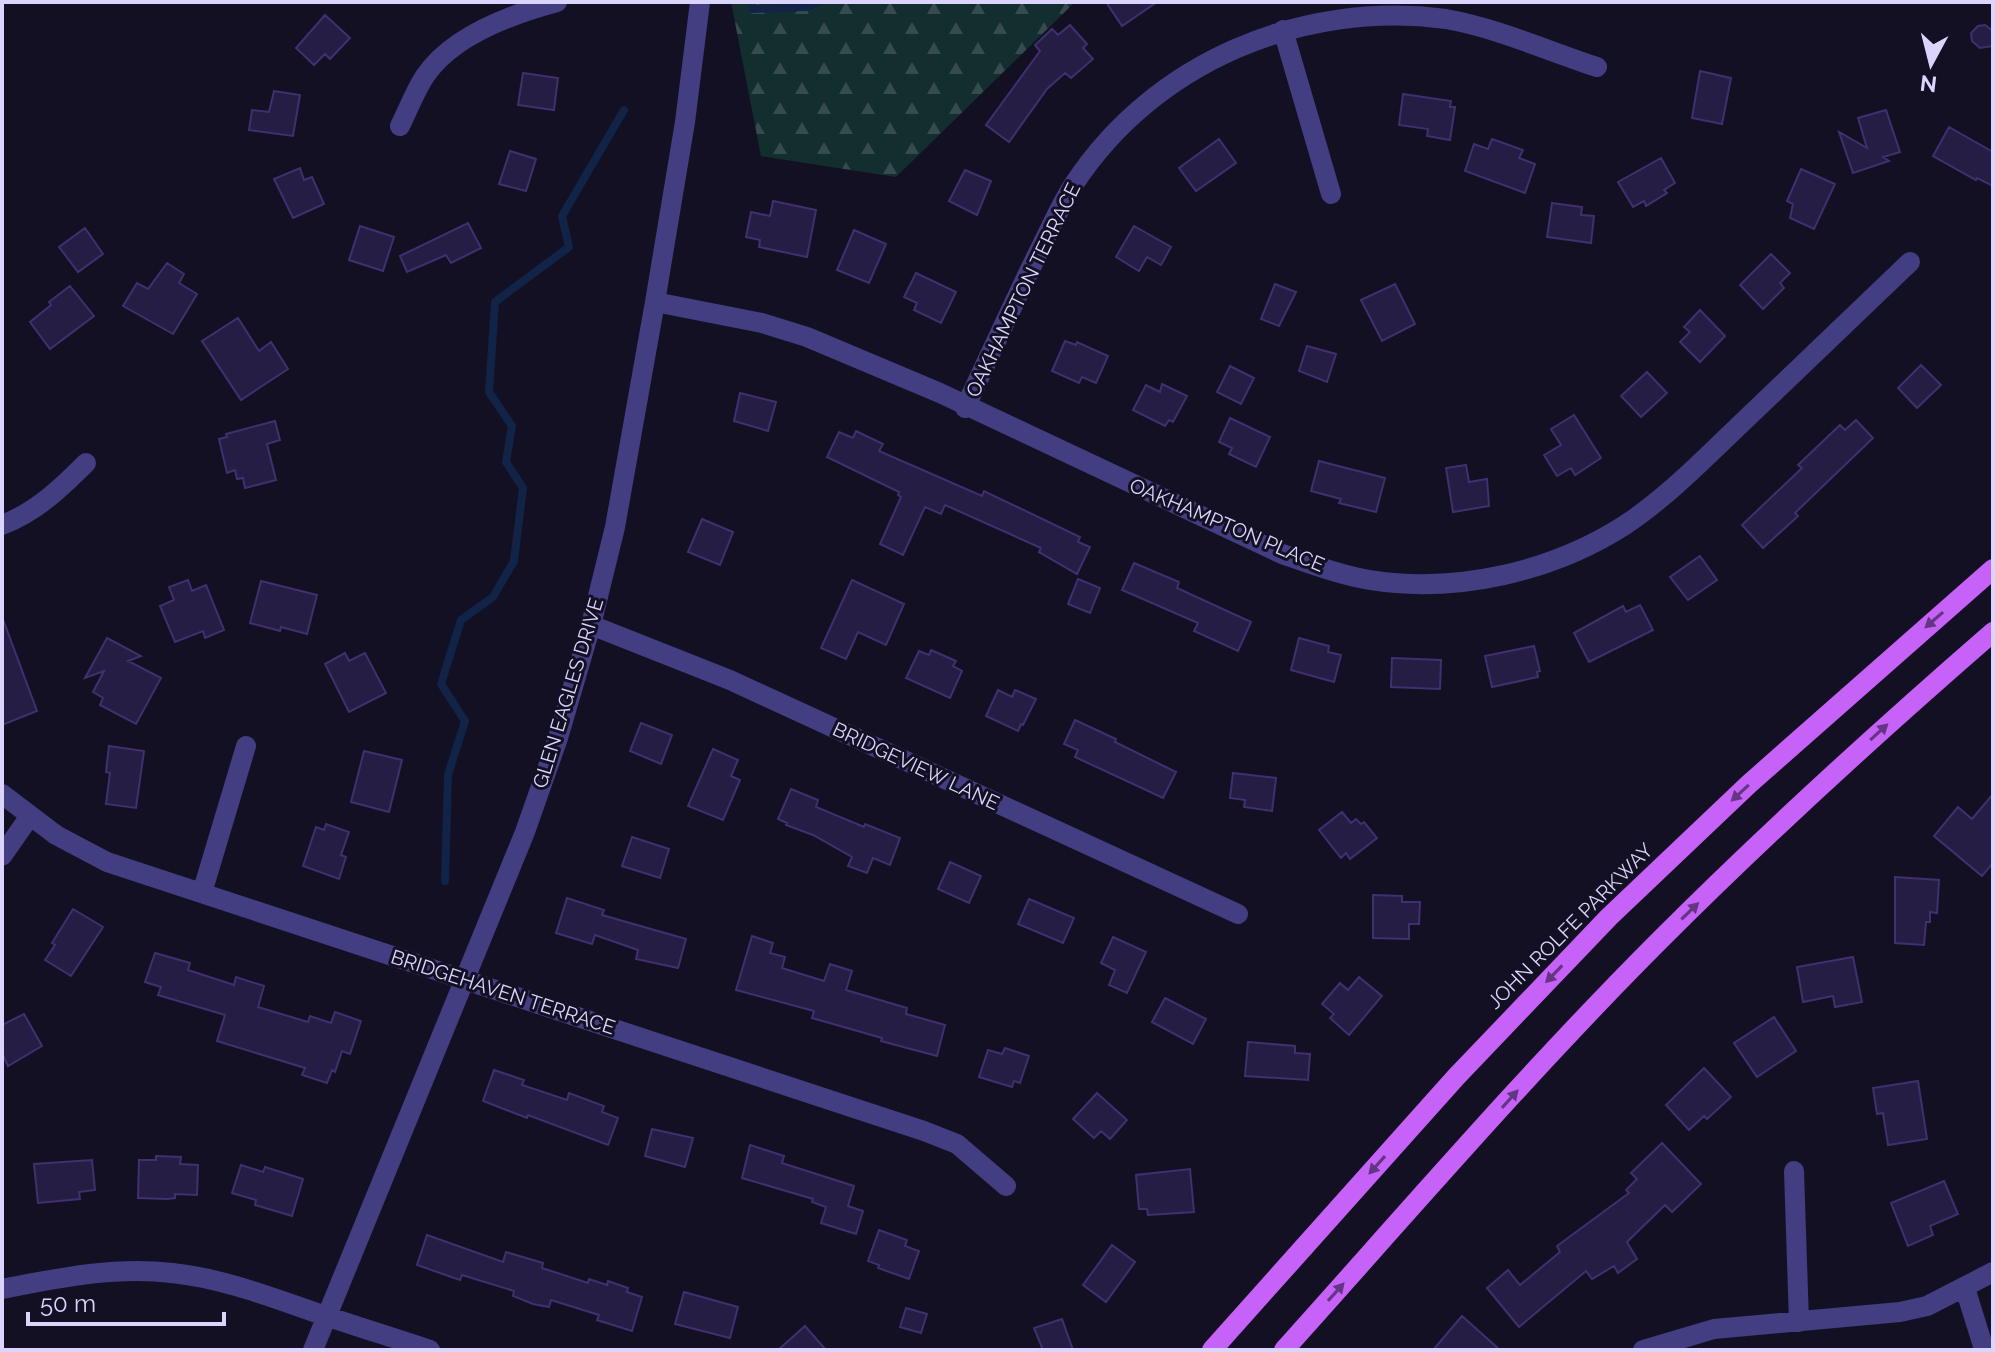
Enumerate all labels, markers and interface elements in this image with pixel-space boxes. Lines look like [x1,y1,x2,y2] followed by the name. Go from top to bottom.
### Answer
[1891,24,1971,104] north arrow
[1919,70,1938,98] text: N
[961,179,1085,401] street label: OAKHAMPTON TERRACE
[1126,473,1328,577] street label: OAKHAMPTON PLACE
[528,595,608,791] street label: GLEN EAGLES DRIVE
[1925,611,1945,628] one-way arrow
[829,717,1003,815] street label: BRIDGEVIEW LANE
[1869,724,1888,742] one-way arrow
[1731,783,1750,801] one-way arrow
[1482,838,1658,1014] street label: JOHN ROLFE PARKWAY
[1680,903,1699,921] one-way arrow
[388,944,618,1040] street label: BRIDGEHAVEN TERRACE
[1545,965,1563,984] one-way arrow
[1501,1089,1518,1109] one-way arrow
[1369,1155,1387,1174] one-way arrow
[28,1276,224,1326] scale bar
[1327,1282,1345,1302] one-way arrow
[40,1289,96,1318] text: 50 m

